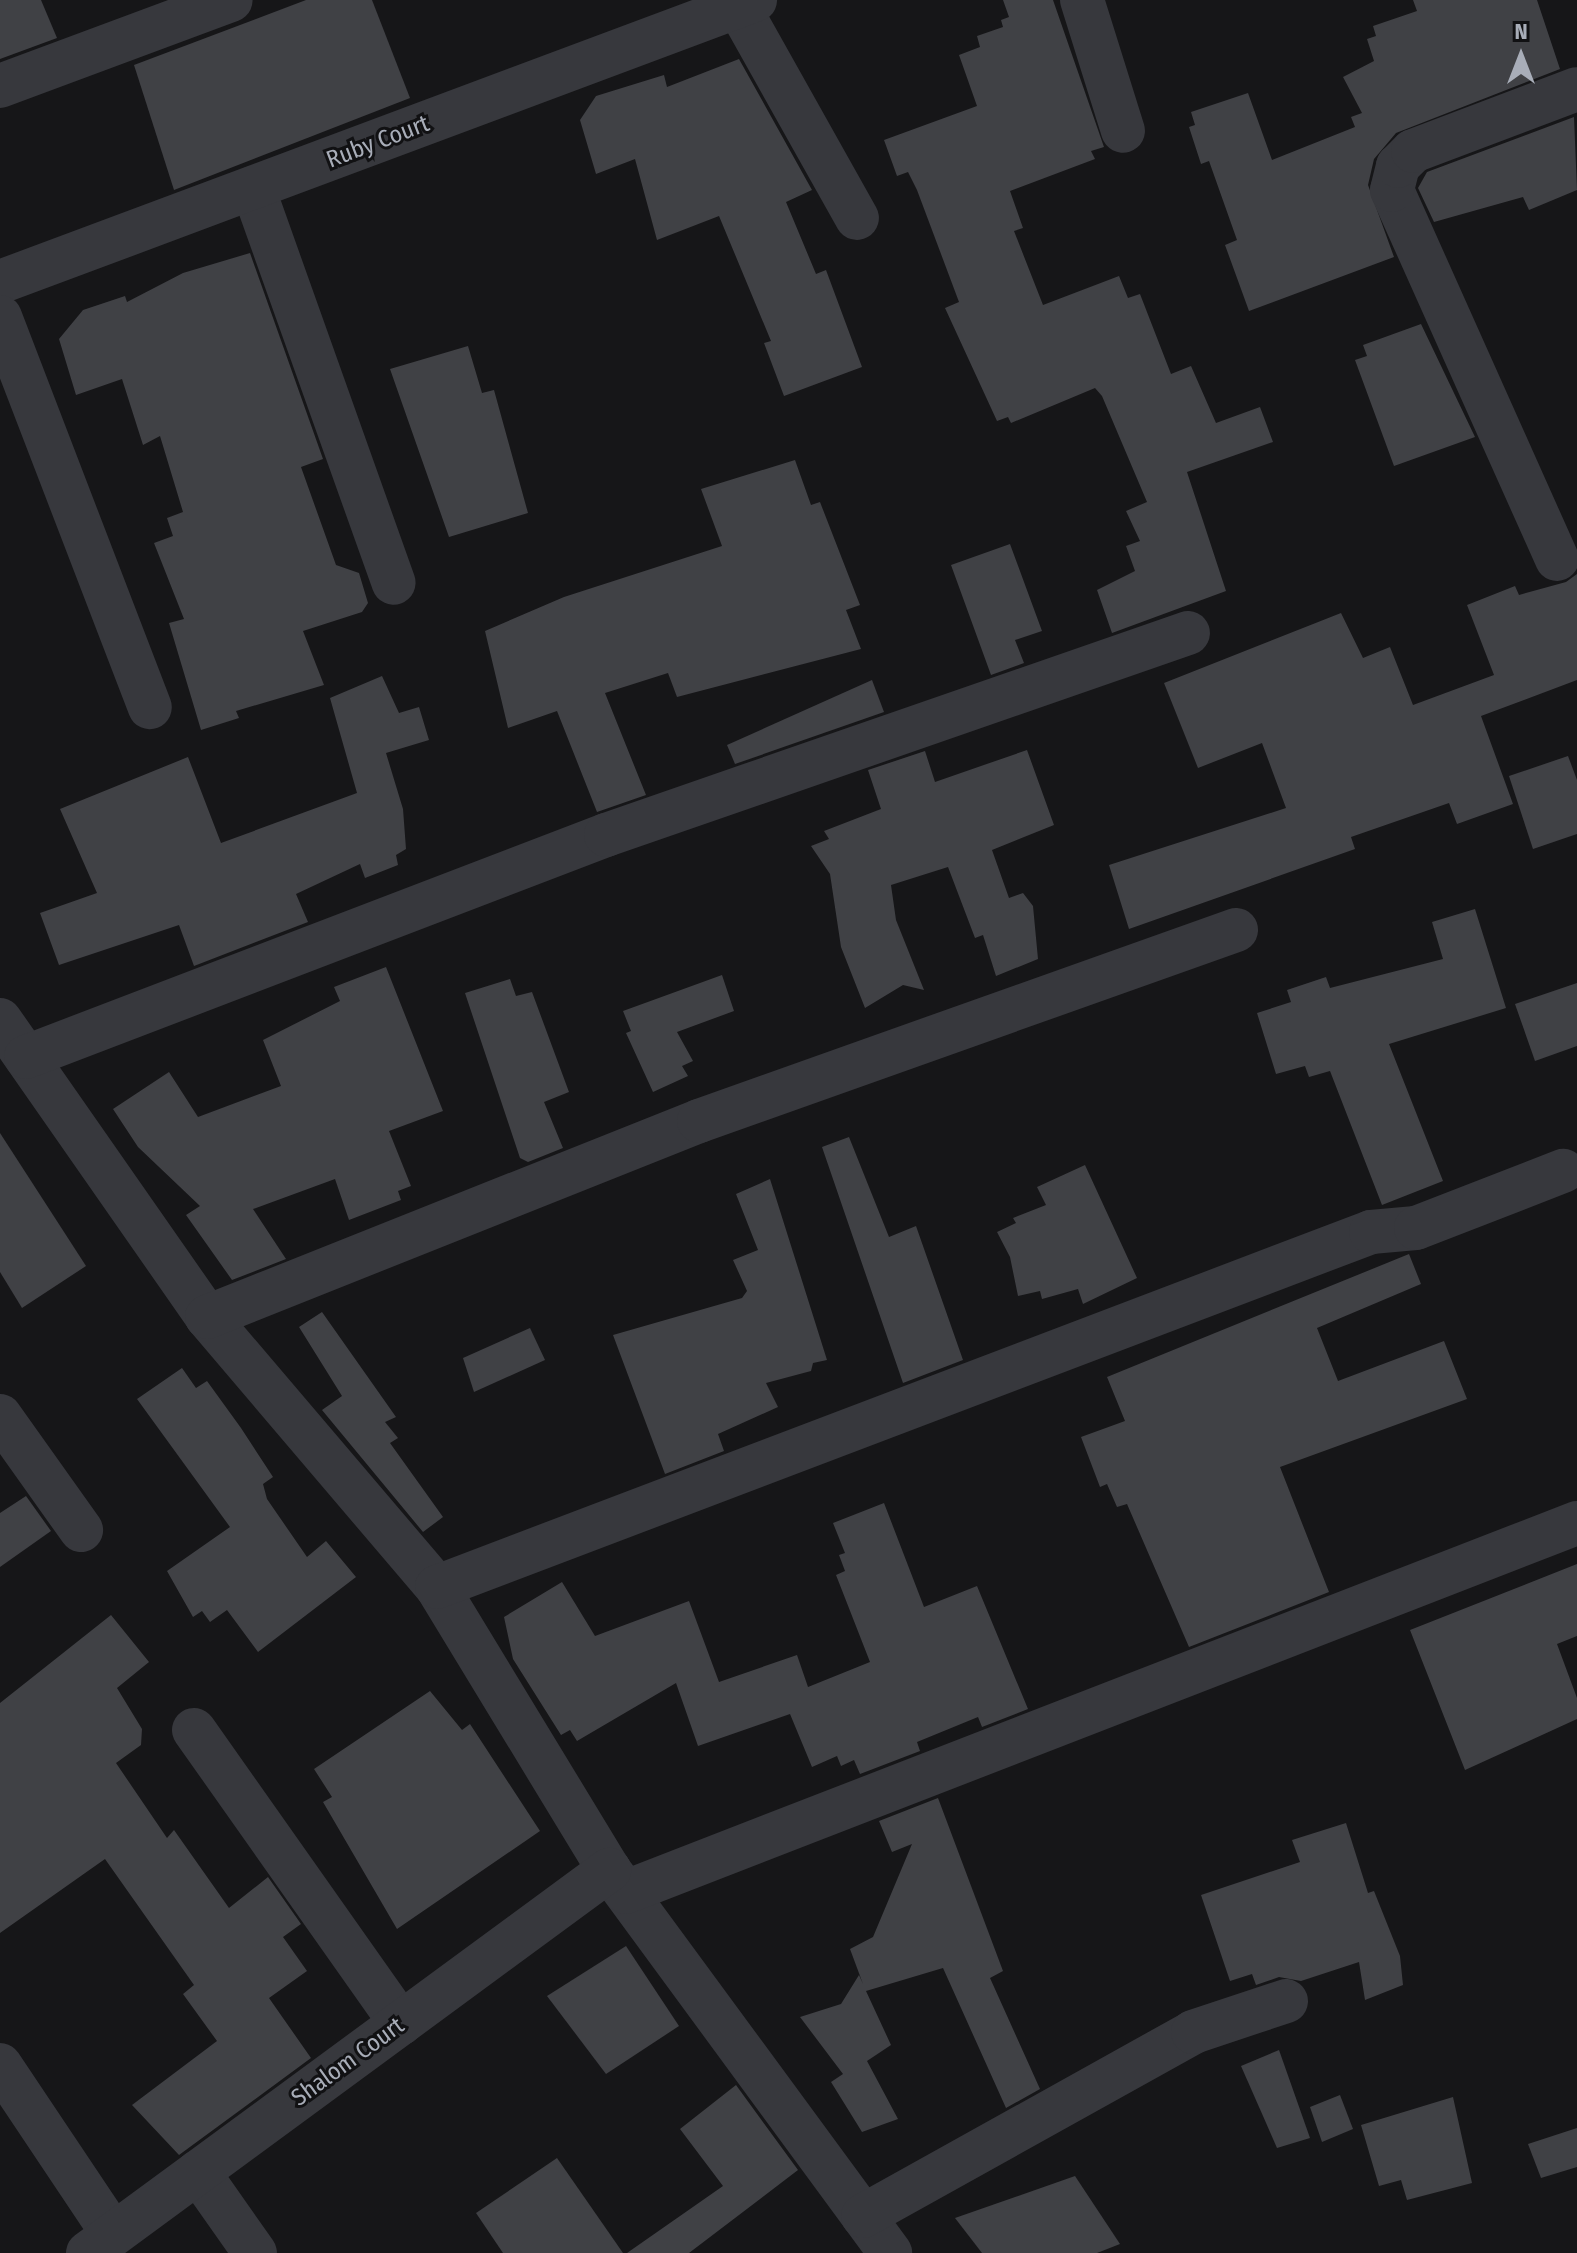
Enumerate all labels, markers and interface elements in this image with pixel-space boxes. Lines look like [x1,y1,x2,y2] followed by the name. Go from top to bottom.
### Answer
[1481,16,1561,96] north arrow
[1514,18,1528,45] text: N
[323,109,433,175] street label: Ruby Court
[286,2012,410,2112] street label: Shalom Court

